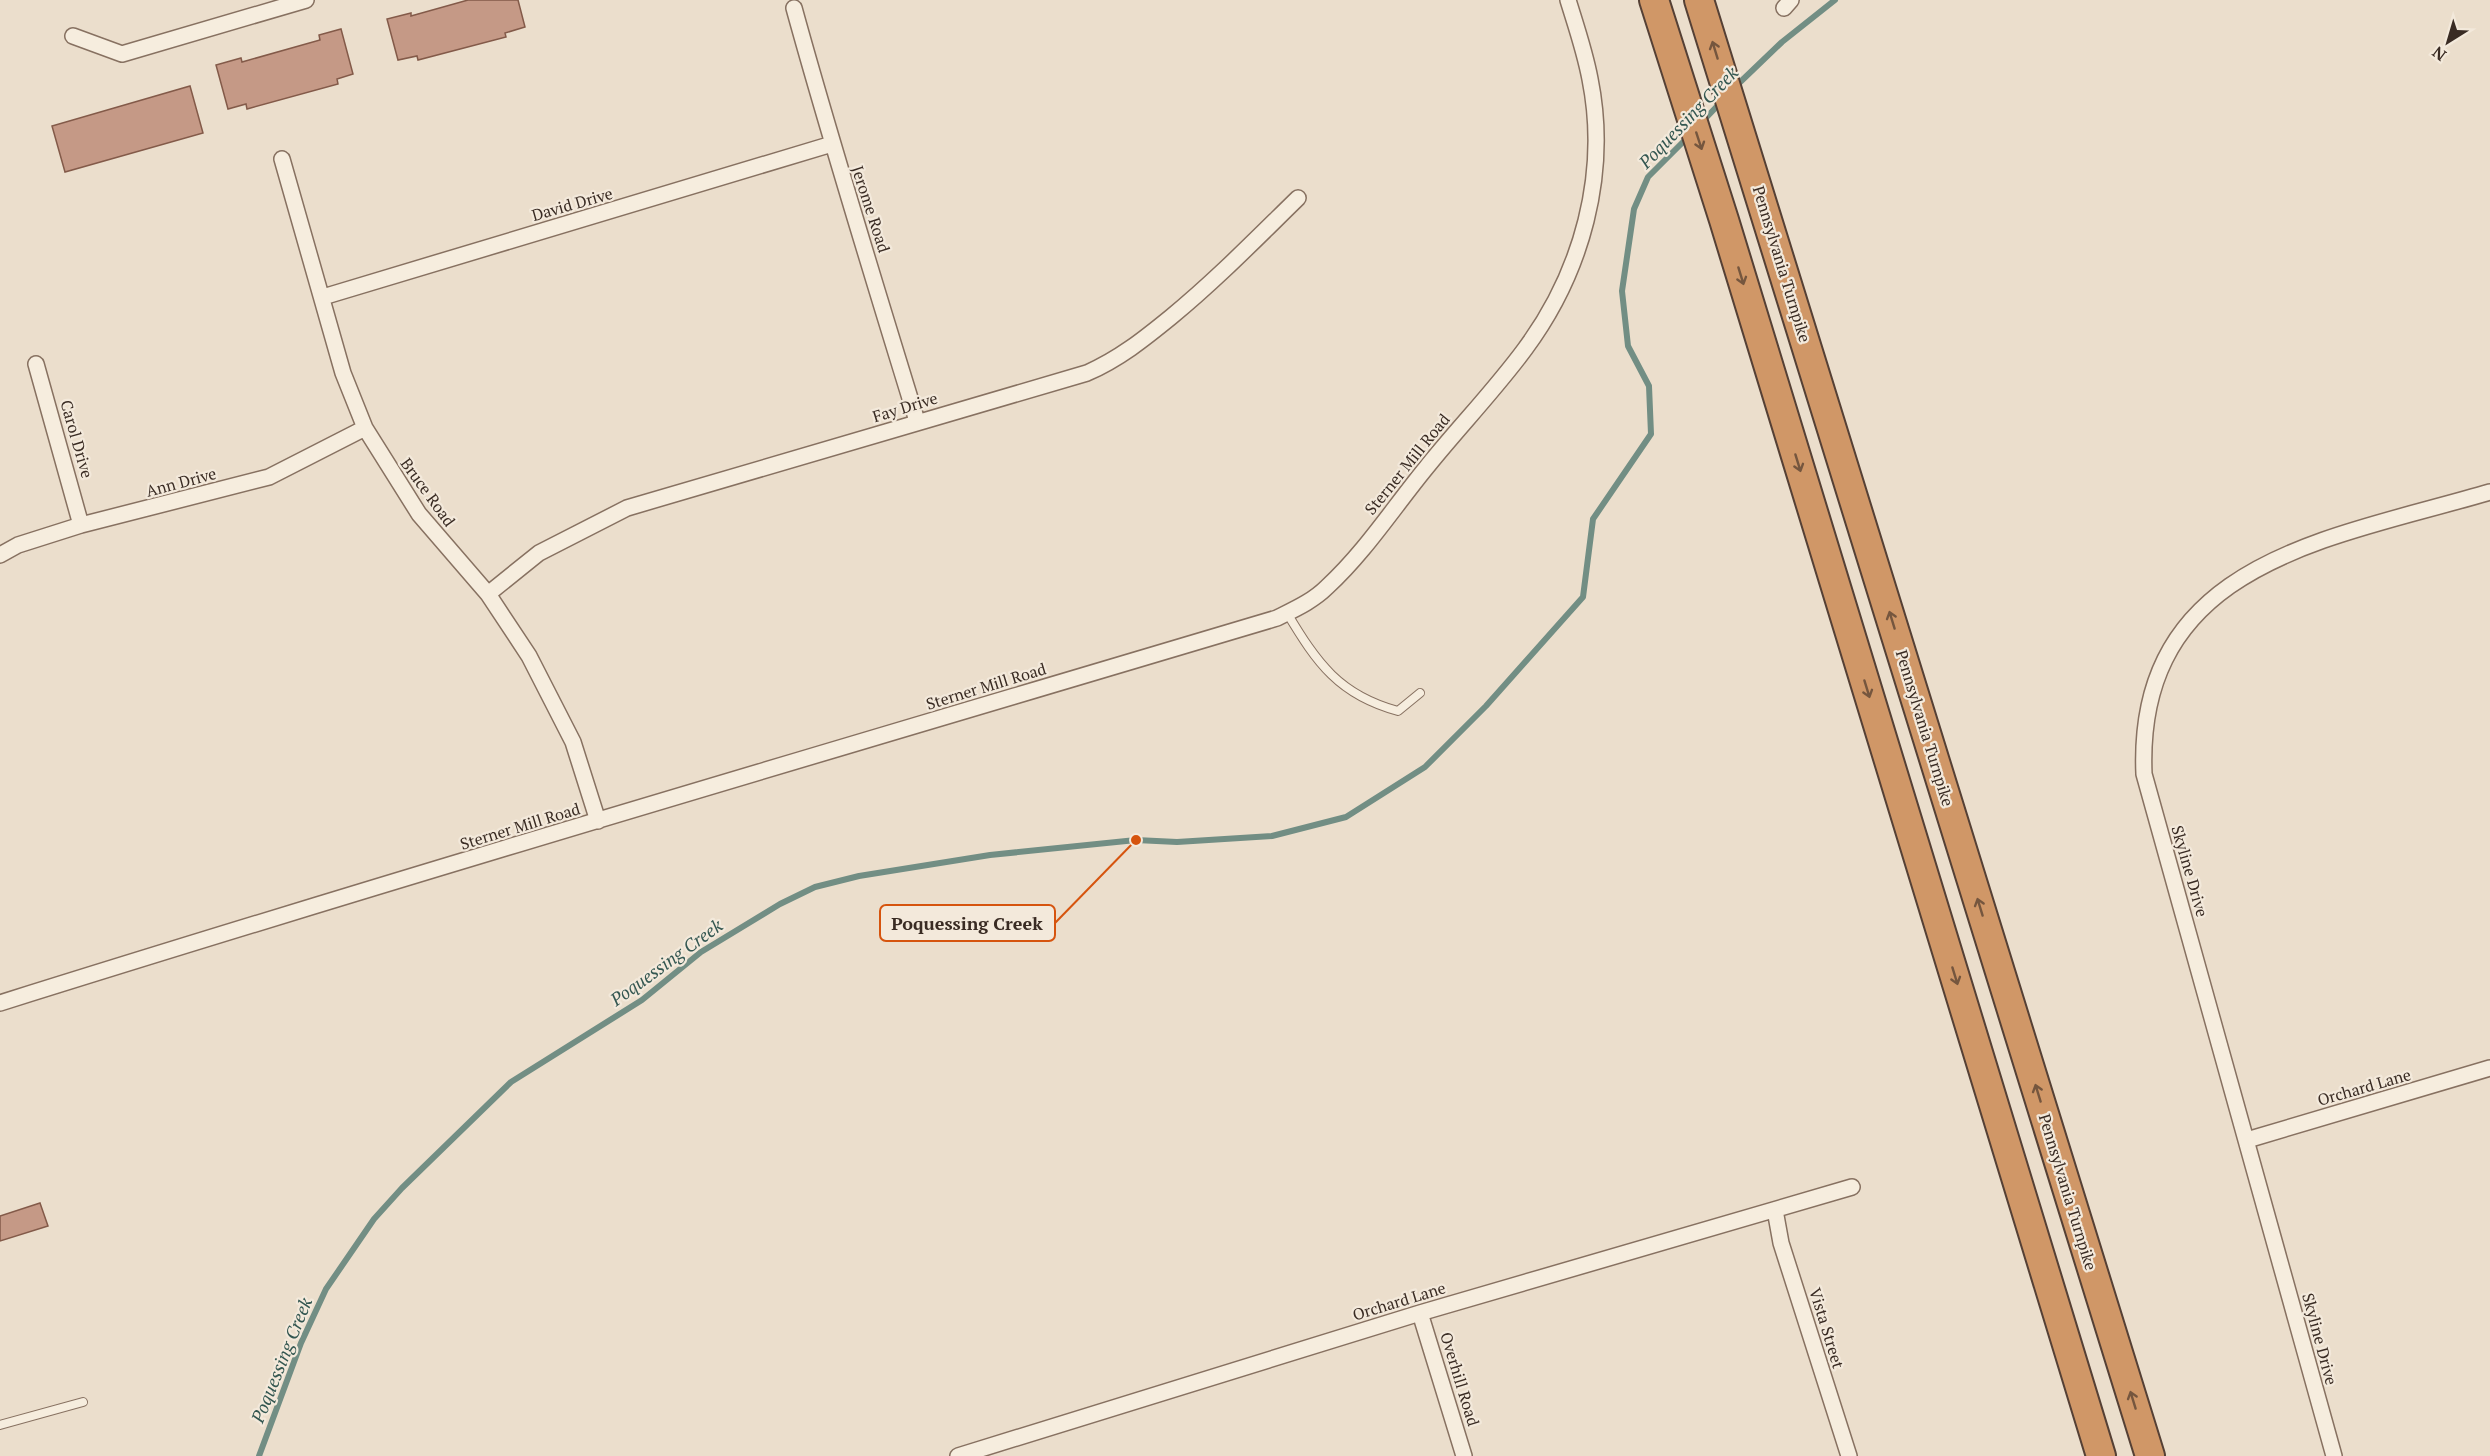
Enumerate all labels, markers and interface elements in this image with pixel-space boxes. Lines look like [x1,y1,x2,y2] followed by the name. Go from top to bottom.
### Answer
[2418,12,2478,72] north arrow
[1709,41,1720,60] one-way arrow
[2428,42,2450,66] text: N
[1632,61,1743,174] water label: Poquessing Creek
[1694,131,1705,150] one-way arrow
[847,163,895,255] street label: Jerome Road
[529,182,615,226] street label: David Drive
[1748,183,1816,345] street label: Pennsylvania Turnpike
[1736,266,1747,285] one-way arrow
[870,387,940,427] street label: Fay Drive
[55,397,99,481] street label: Carol Drive
[1359,409,1455,519] street label: Sterner Mill Road
[396,453,460,531] street label: Bruce Road
[1793,453,1804,472] one-way arrow
[143,462,219,502] street label: Ann Drive
[1886,611,1897,630] one-way arrow
[1891,647,1959,809] street label: Pennsylvania Turnpike
[923,657,1049,715] street label: Sterner Mill Road
[1862,679,1873,698] one-way arrow
[457,797,583,855] street label: Sterner Mill Road
[2166,823,2214,919] street label: Skyline Drive
[1974,898,1985,917] one-way arrow
[880,905,1055,941] callout: Poquessing Creek
[891,911,1043,935] text: Poquessing Creek
[604,913,727,1011] water label: Poquessing Creek
[1950,966,1961,985] one-way arrow
[2315,1063,2413,1111] street label: Orchard Lane
[2032,1084,2043,1103] one-way arrow
[2034,1111,2102,1273] street label: Pennsylvania Turnpike
[1350,1276,1448,1326] street label: Orchard Lane
[1804,1285,1850,1371] street label: Vista Street
[2297,1291,2343,1387] street label: Skyline Drive
[245,1293,317,1427] water label: Poquessing Creek
[1435,1329,1485,1429] street label: Overhill Road
[2127,1391,2138,1410] one-way arrow

